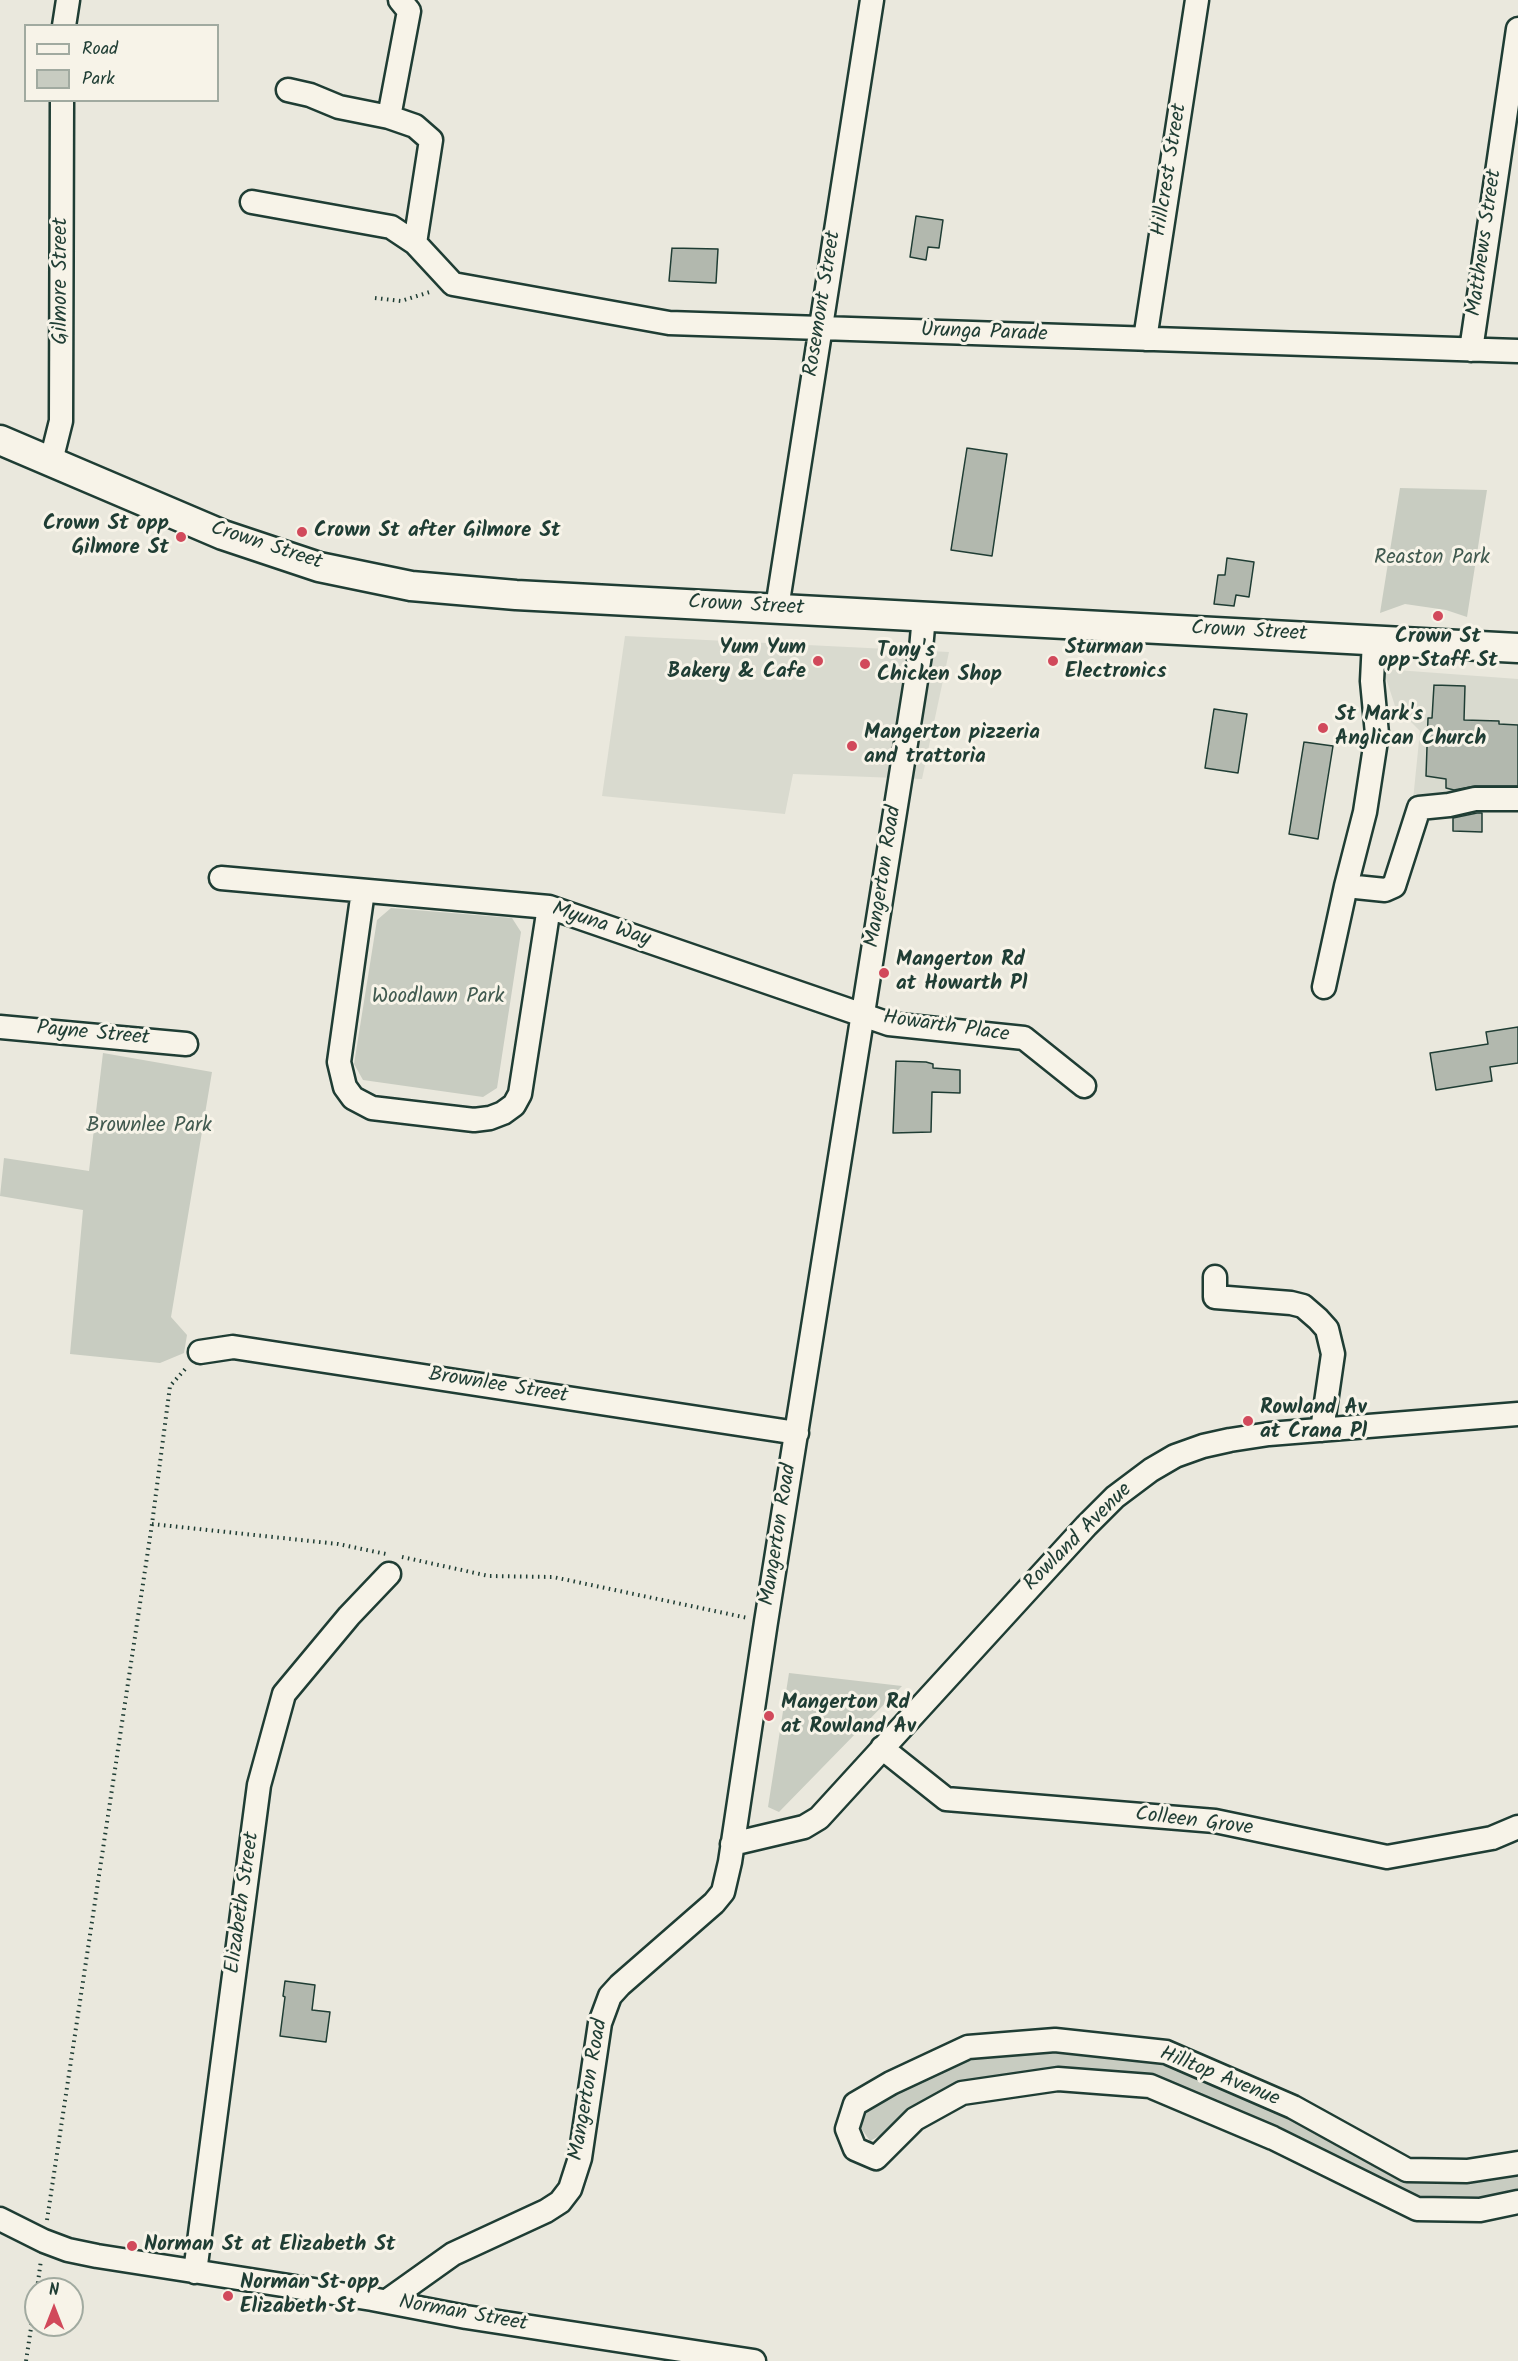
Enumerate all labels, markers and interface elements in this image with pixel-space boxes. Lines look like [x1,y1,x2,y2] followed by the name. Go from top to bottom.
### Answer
[24,24,219,102] legend
[82,35,118,64] text: Road
[82,65,115,94] text: Park
[1148,102,1194,238] street label: Hillcrest Street
[1463,168,1509,318] street label: Matthews Street
[49,217,75,345] street label: Gilmore Street
[800,229,848,379] street label: Rosemont Street
[920,319,1048,349] street label: Urunga Parade
[43,512,169,562] place label: Crown St opp Gilmore St
[207,517,325,577] street label: Crown Street
[314,519,561,545] place label: Crown St after Gilmore St
[295,525,309,539] marker: Crown St after Gilmore St
[174,530,188,544] marker: Crown St opp Gilmore St
[1374,546,1490,572] park label: Reaston Park
[687,591,805,623] street label: Crown Street
[1431,609,1445,623] marker: Crown St opp Staff St
[1190,617,1308,649] street label: Crown Street
[1378,625,1498,675] place label: Crown St opp Staff St
[667,636,806,686] place label: Yum Yum Bakery & Cafe
[1065,636,1166,686] place label: Sturman Electronics
[877,639,1002,689] place label: Tony's Chicken Shop
[811,654,825,668] marker: Yum Yum Bakery & Cafe
[1046,654,1060,668] marker: Sturman Electronics
[858,657,872,671] marker: Tony's Chicken Shop
[1335,703,1486,753] place label: St Mark's Anglican Church
[864,721,1040,771] place label: Mangerton pizzeria and trattoria
[1316,721,1330,735] marker: St Mark's Anglican Church
[845,739,859,753] marker: Mangerton pizzeria and trattoria
[861,804,909,950] street label: Mangerton Road
[549,898,653,954] street label: Myuna Way
[896,948,1027,998] place label: Mangerton Rd at Howarth Pl
[877,966,891,980] marker: Mangerton Rd at Howarth Pl
[372,985,504,1011] park label: Woodlawn Park
[881,1007,1011,1049] street label: Howarth Place
[35,1018,151,1052] street label: Payne Street
[86,1114,212,1140] park label: Brownlee Park
[426,1364,570,1410] street label: Brownlee Street
[1260,1396,1367,1446] place label: Rowland Av at Crana Pl
[1241,1414,1255,1428] marker: Rowland Av at Crana Pl
[756,1462,804,1608] street label: Mangerton Road
[1020,1479,1138,1597] street label: Rowland Avenue
[781,1691,916,1741] place label: Mangerton Rd at Rowland Av
[762,1709,776,1723] marker: Mangerton Rd at Rowland Av
[1134,1803,1254,1843] street label: Colleen Grove
[222,1830,266,1976] street label: Elizabeth Street
[565,2017,615,2163] street label: Mangerton Road
[1155,2042,1283,2114] street label: Hilltop Avenue
[144,2233,395,2259] place label: Norman St at Elizabeth St
[125,2239,139,2253] marker: Norman St at Elizabeth St
[240,2271,379,2321] place label: Norman St opp Elizabeth St
[24,2277,84,2337] north arrow
[49,2278,59,2303] text: N
[221,2289,235,2303] marker: Norman St opp Elizabeth St
[397,2291,529,2339] street label: Norman Street

